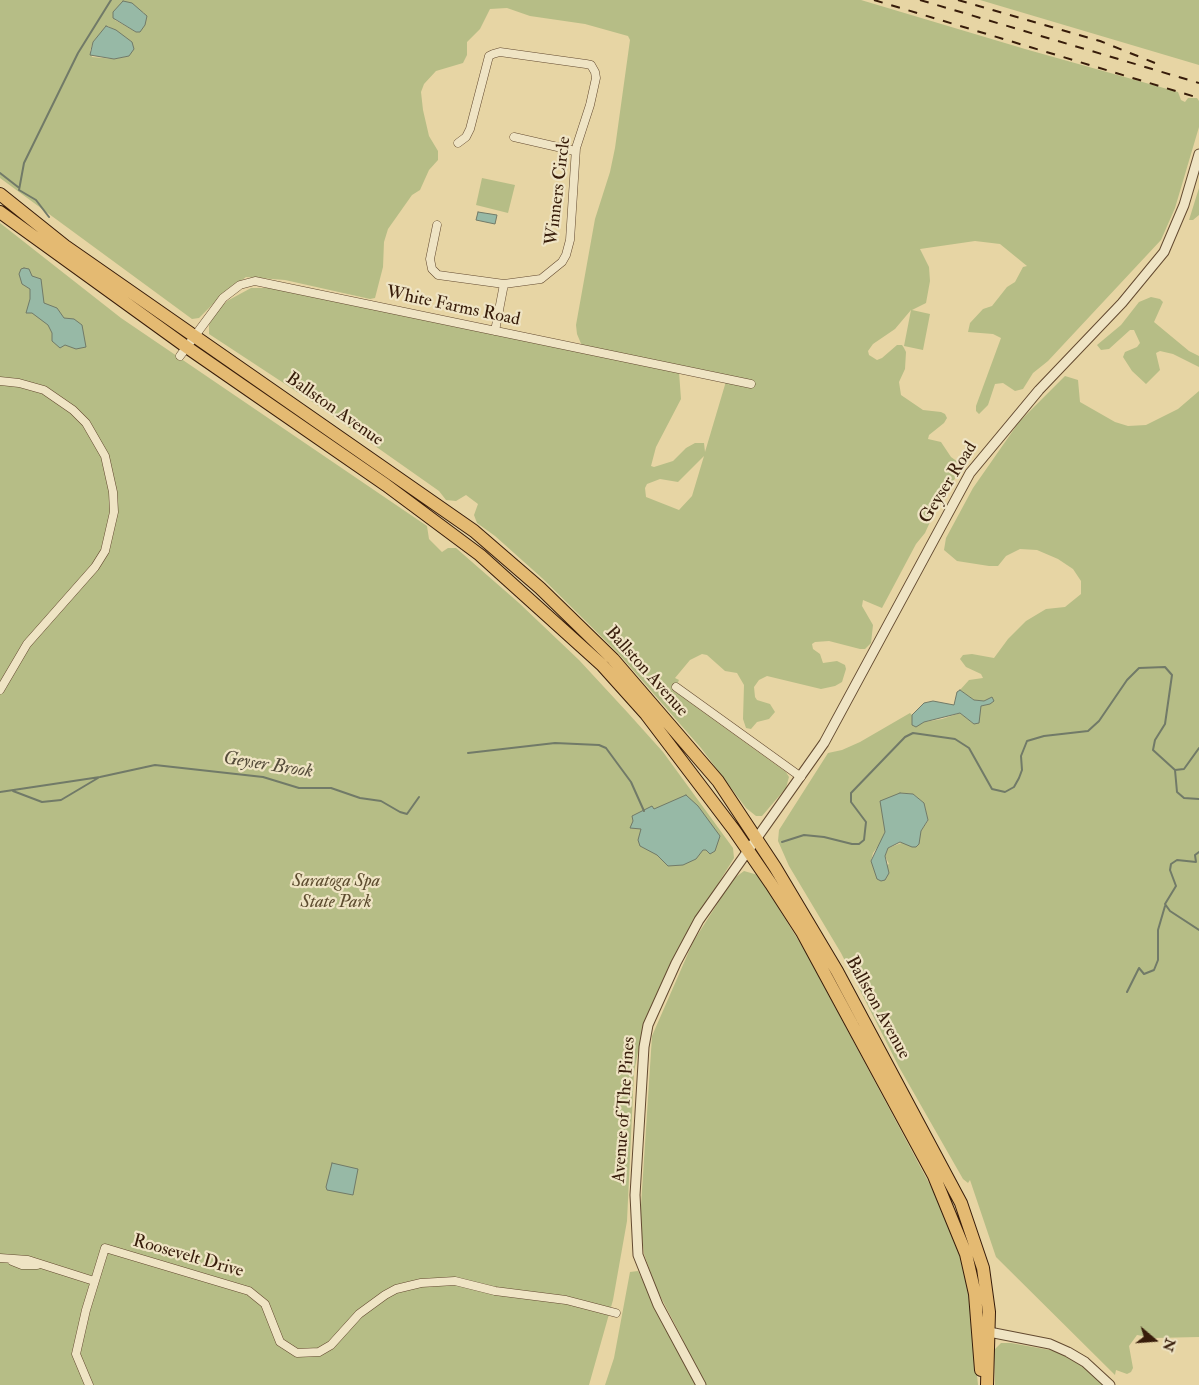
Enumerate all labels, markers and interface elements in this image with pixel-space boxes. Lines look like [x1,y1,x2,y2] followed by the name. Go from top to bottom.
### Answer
[542,135,576,247] street label: Winners Circle
[384,282,522,332] street label: White Farms Road
[281,368,387,452] street label: Ballston Avenue
[915,438,983,528] street label: Geyser Road
[600,622,692,722] street label: Ballston Avenue
[222,748,314,784] water label: Geyser Brook
[292,871,380,914] park label: Saratoga Spa State Park
[840,953,914,1063] street label: Ballston Avenue
[609,1036,641,1184] street label: Avenue of The Pines
[130,1231,246,1283] street label: Roosevelt Drive
[1129,1315,1179,1365] north arrow
[1159,1336,1179,1353] text: N

